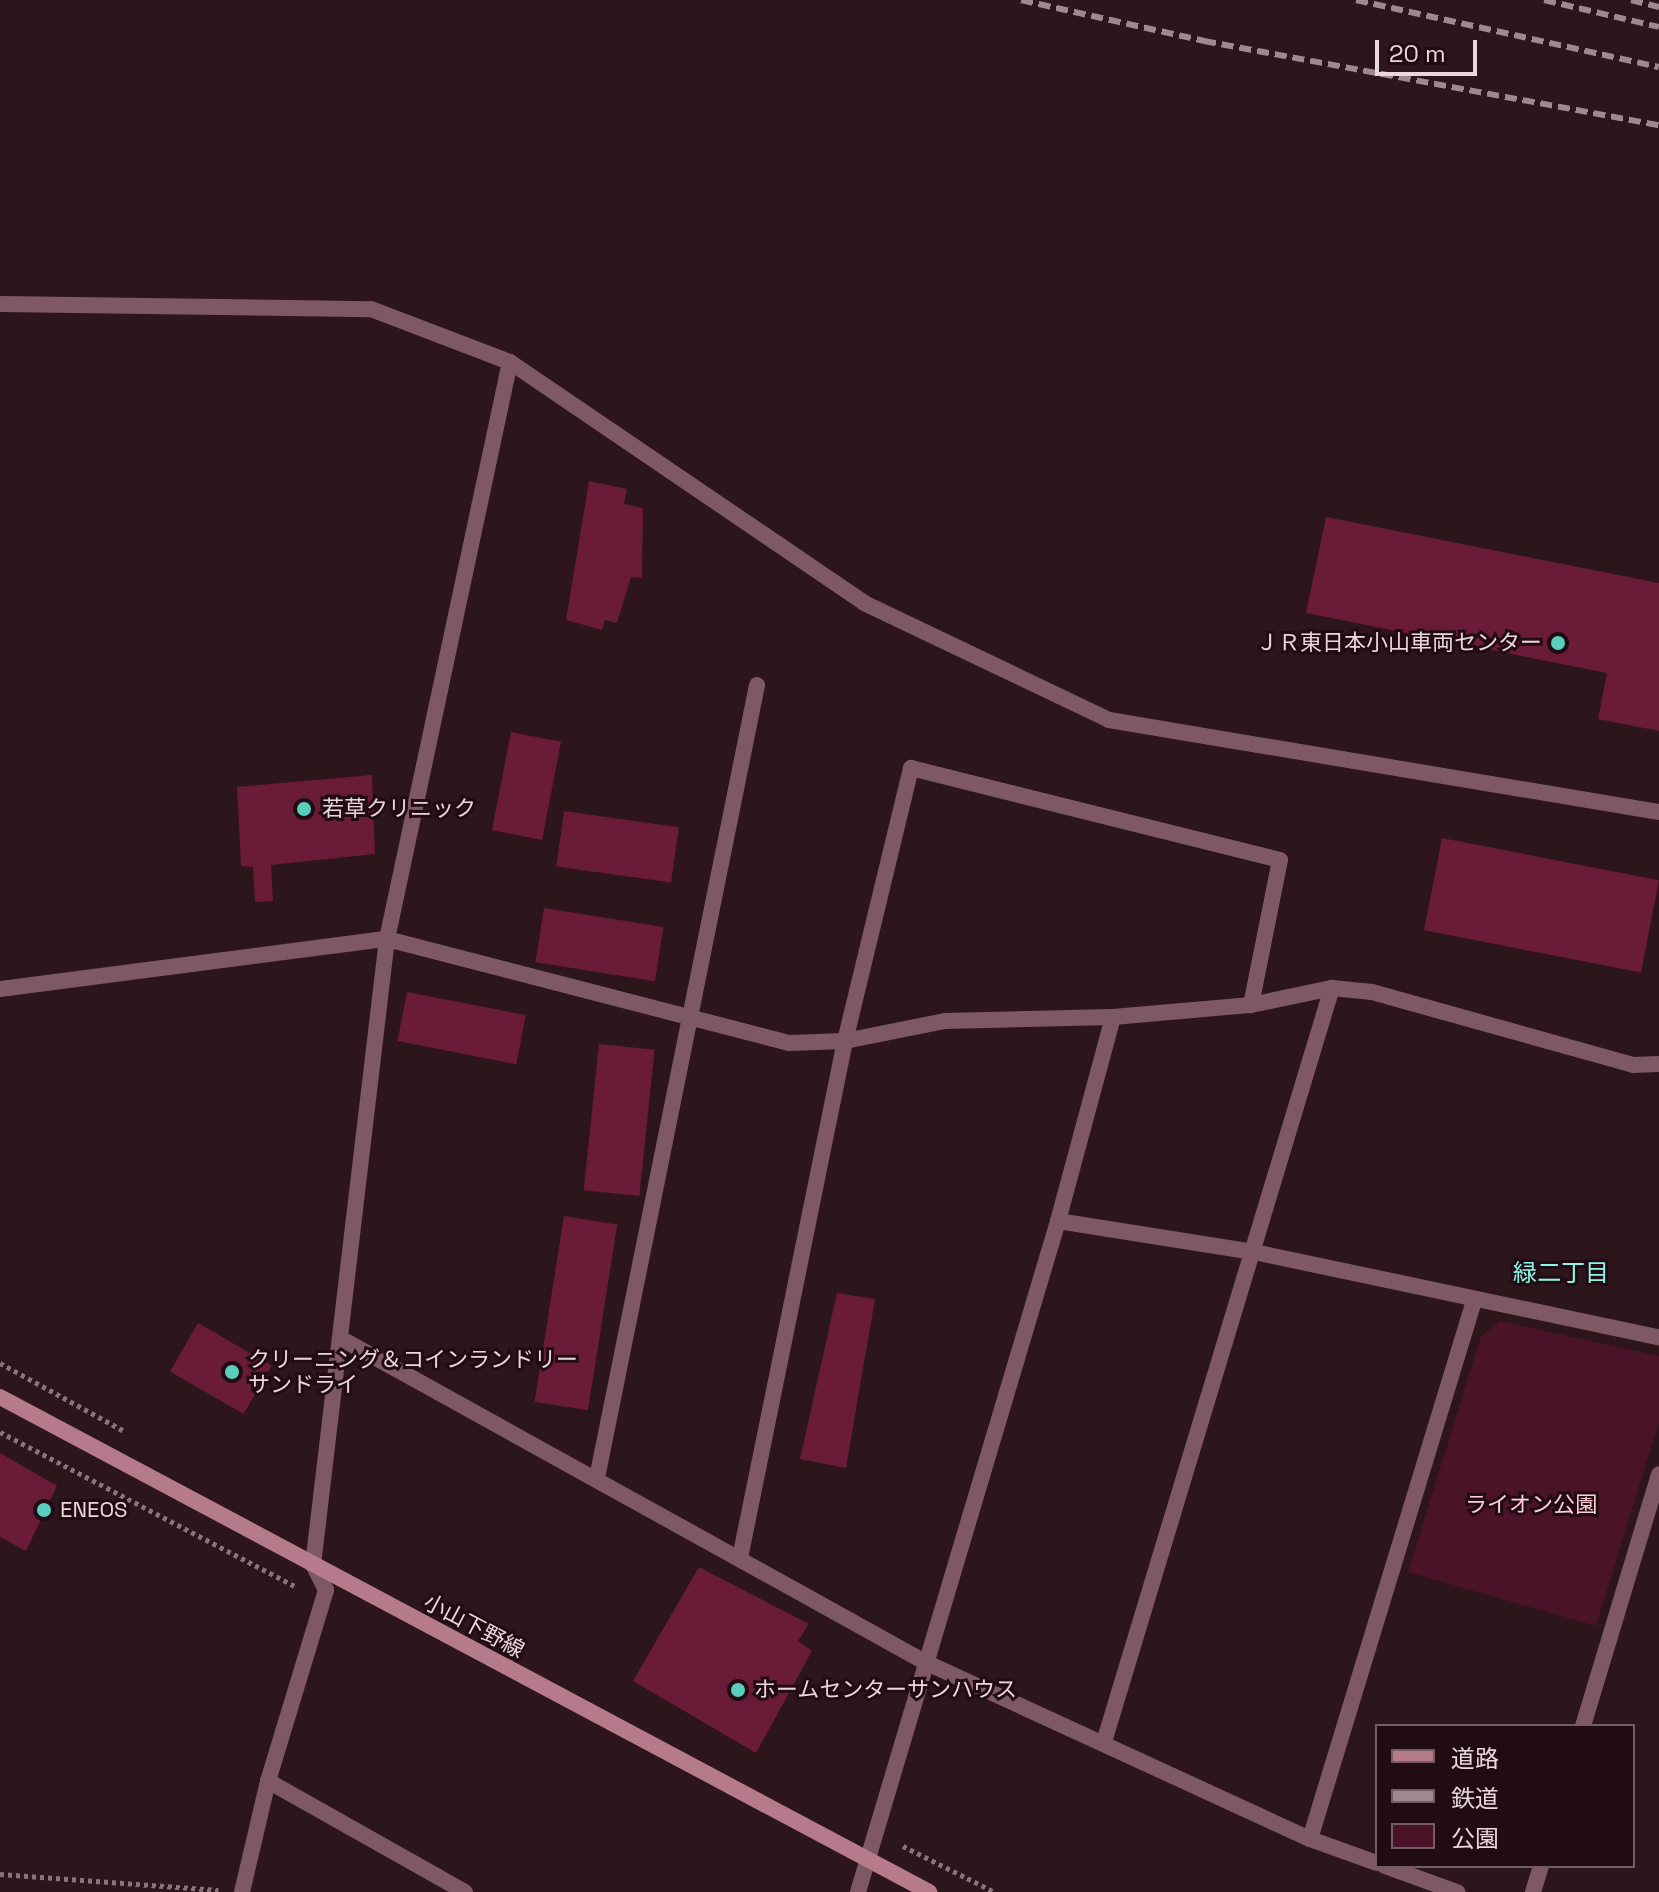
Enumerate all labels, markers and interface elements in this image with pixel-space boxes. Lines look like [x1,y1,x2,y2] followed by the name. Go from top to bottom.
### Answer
[1379,24,1481,74] scale bar
[1389,38,1446,69] text: 20 m
[1256,630,1542,656] place label: ＪＲ東日本小山車両センター
[1549,634,1567,652] marker: ＪＲ東日本小山車両センター
[322,796,476,822] place label: 若草クリニック
[293,798,315,820] marker: 若草クリニック
[1513,1259,1609,1287] district label: 緑二丁目
[248,1346,578,1398] place label: クリーニング＆コインランドリー サンドライ
[223,1363,241,1381] marker: クリーニング＆コインランドリー サンドライ
[1465,1492,1597,1518] park label: ライオン公園
[60,1497,128,1523] place label: ENEOS
[35,1501,53,1519] marker: ENEOS
[419,1589,529,1663] street label: 小山下野線
[754,1677,1018,1703] place label: ホームセンターサンハウス
[729,1681,747,1699] marker: ホームセンターサンハウス
[1375,1724,1635,1868] legend
[1451,1743,1499,1774] text: 道路
[1451,1783,1499,1814] text: 鉄道
[1451,1823,1499,1854] text: 公園

